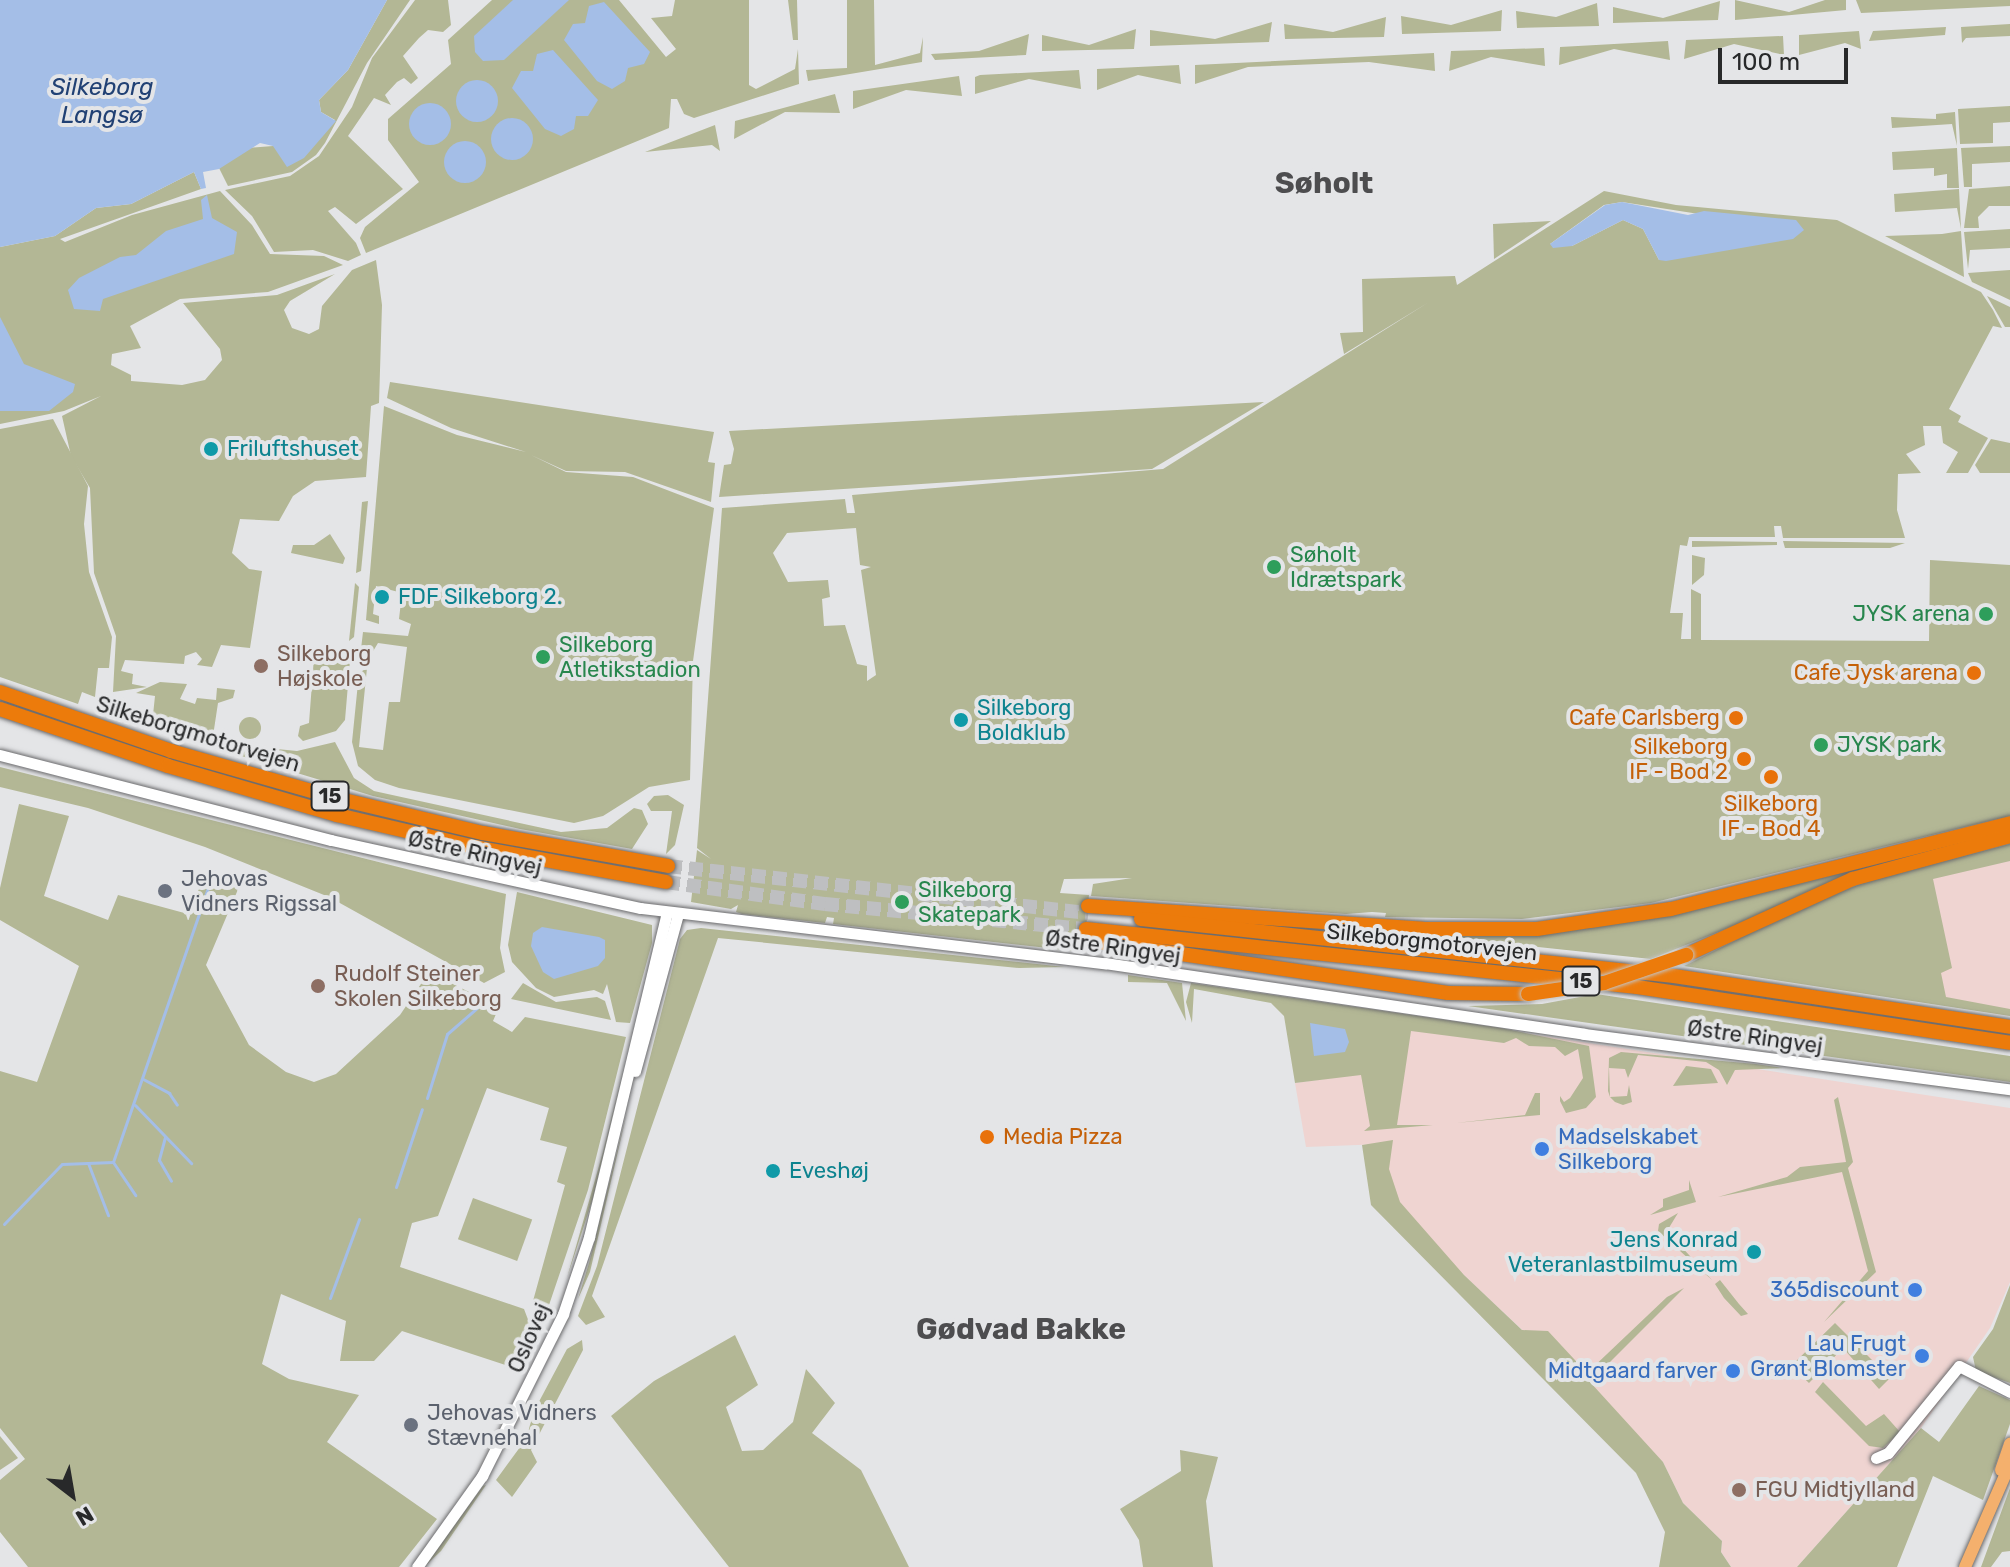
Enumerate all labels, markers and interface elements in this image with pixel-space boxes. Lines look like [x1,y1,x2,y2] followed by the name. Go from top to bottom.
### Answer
[1722,32,1852,82] scale bar
[1732,48,1800,76] text: 100 m
[50,74,154,130] water label: Silkeborg Langsø
[1275,165,1373,201] district label: Søholt
[227,436,359,462] place label: Friluftshuset
[202,440,220,458] marker: Friluftshuset
[1290,541,1402,592] place label: Søholt Idrætspark
[1265,558,1283,576] marker: Søholt Idrætspark
[398,584,563,610] place label: FDF Silkeborg 2.
[373,588,391,606] marker: FDF Silkeborg 2.
[1852,601,1970,627] place label: JYSK arena
[1977,605,1995,623] marker: JYSK arena
[559,631,701,682] place label: Silkeborg Atletikstadion
[277,640,371,692] place label: Silkeborg Højskole
[534,648,552,666] marker: Silkeborg Atletikstadion
[252,657,270,675] marker: Silkeborg Højskole
[1794,660,1958,686] place label: Cafe Jysk arena
[1965,664,1983,682] marker: Cafe Jysk arena
[93,690,303,778] street label: Silkeborgmotorvejen
[977,694,1071,746] place label: Silkeborg Boldklub
[1569,705,1720,731] place label: Cafe Carlsberg
[1727,709,1745,727] marker: Cafe Carlsberg
[952,711,970,729] marker: Silkeborg Boldklub
[1837,732,1942,758] place label: JYSK park
[1629,733,1728,784] place label: Silkeborg IF - Bod 2
[1812,736,1830,754] marker: JYSK park
[1735,750,1753,768] marker: Silkeborg IF - Bod 2
[1762,768,1780,786] marker: Silkeborg IF - Bod 4
[310,780,350,812] road number: 15
[1721,790,1821,842] place label: Silkeborg IF - Bod 4
[406,825,544,881] street label: Østre Ringvej
[181,865,337,916] place label: Jehovas Vidners Rigssal
[918,876,1021,928] place label: Silkeborg Skatepark
[156,882,174,900] marker: Jehovas Vidners Rigssal
[893,893,911,911] marker: Silkeborg Skatepark
[1325,918,1539,966] street label: Silkeborgmotorvejen
[1044,924,1182,970] street label: Østre Ringvej
[334,960,502,1012] place label: Rudolf Steiner Skolen Silkeborg
[1561,965,1601,997] road number: 15
[309,977,327,995] marker: Rudolf Steiner Skolen Silkeborg
[1686,1014,1824,1060] street label: Østre Ringvej
[1558,1123,1698,1174] place label: Madselskabet Silkeborg
[1003,1124,1123,1150] place label: Media Pizza
[978,1128,996,1146] marker: Media Pizza
[1533,1140,1551,1158] marker: Madselskabet Silkeborg
[789,1158,869,1184] place label: Eveshøj
[764,1162,782,1180] marker: Eveshøj
[1508,1226,1738,1278] place label: Jens Konrad Veteranlastbilmuseum
[1745,1243,1763,1261] marker: Jens Konrad Veteranlastbilmuseum
[1770,1277,1899,1303] place label: 365discount
[1906,1281,1924,1299] marker: 365discount
[502,1299,556,1377] street label: Oslovej
[916,1311,1126,1347] district label: Gødvad Bakke
[1750,1330,1906,1382] place label: Lau Frugt Grønt Blomster
[1913,1347,1931,1365] marker: Lau Frugt Grønt Blomster
[1547,1358,1717,1384] place label: Midtgaard farver
[1724,1362,1742,1380] marker: Midtgaard farver
[427,1399,597,1450] place label: Jehovas Vidners Stævnehal
[402,1416,420,1434] marker: Jehovas Vidners Stævnehal
[32,1455,112,1535] north arrow
[1755,1477,1915,1503] place label: FGU Midtjylland
[1730,1481,1748,1499] marker: FGU Midtjylland
[71,1500,98,1532] text: N

